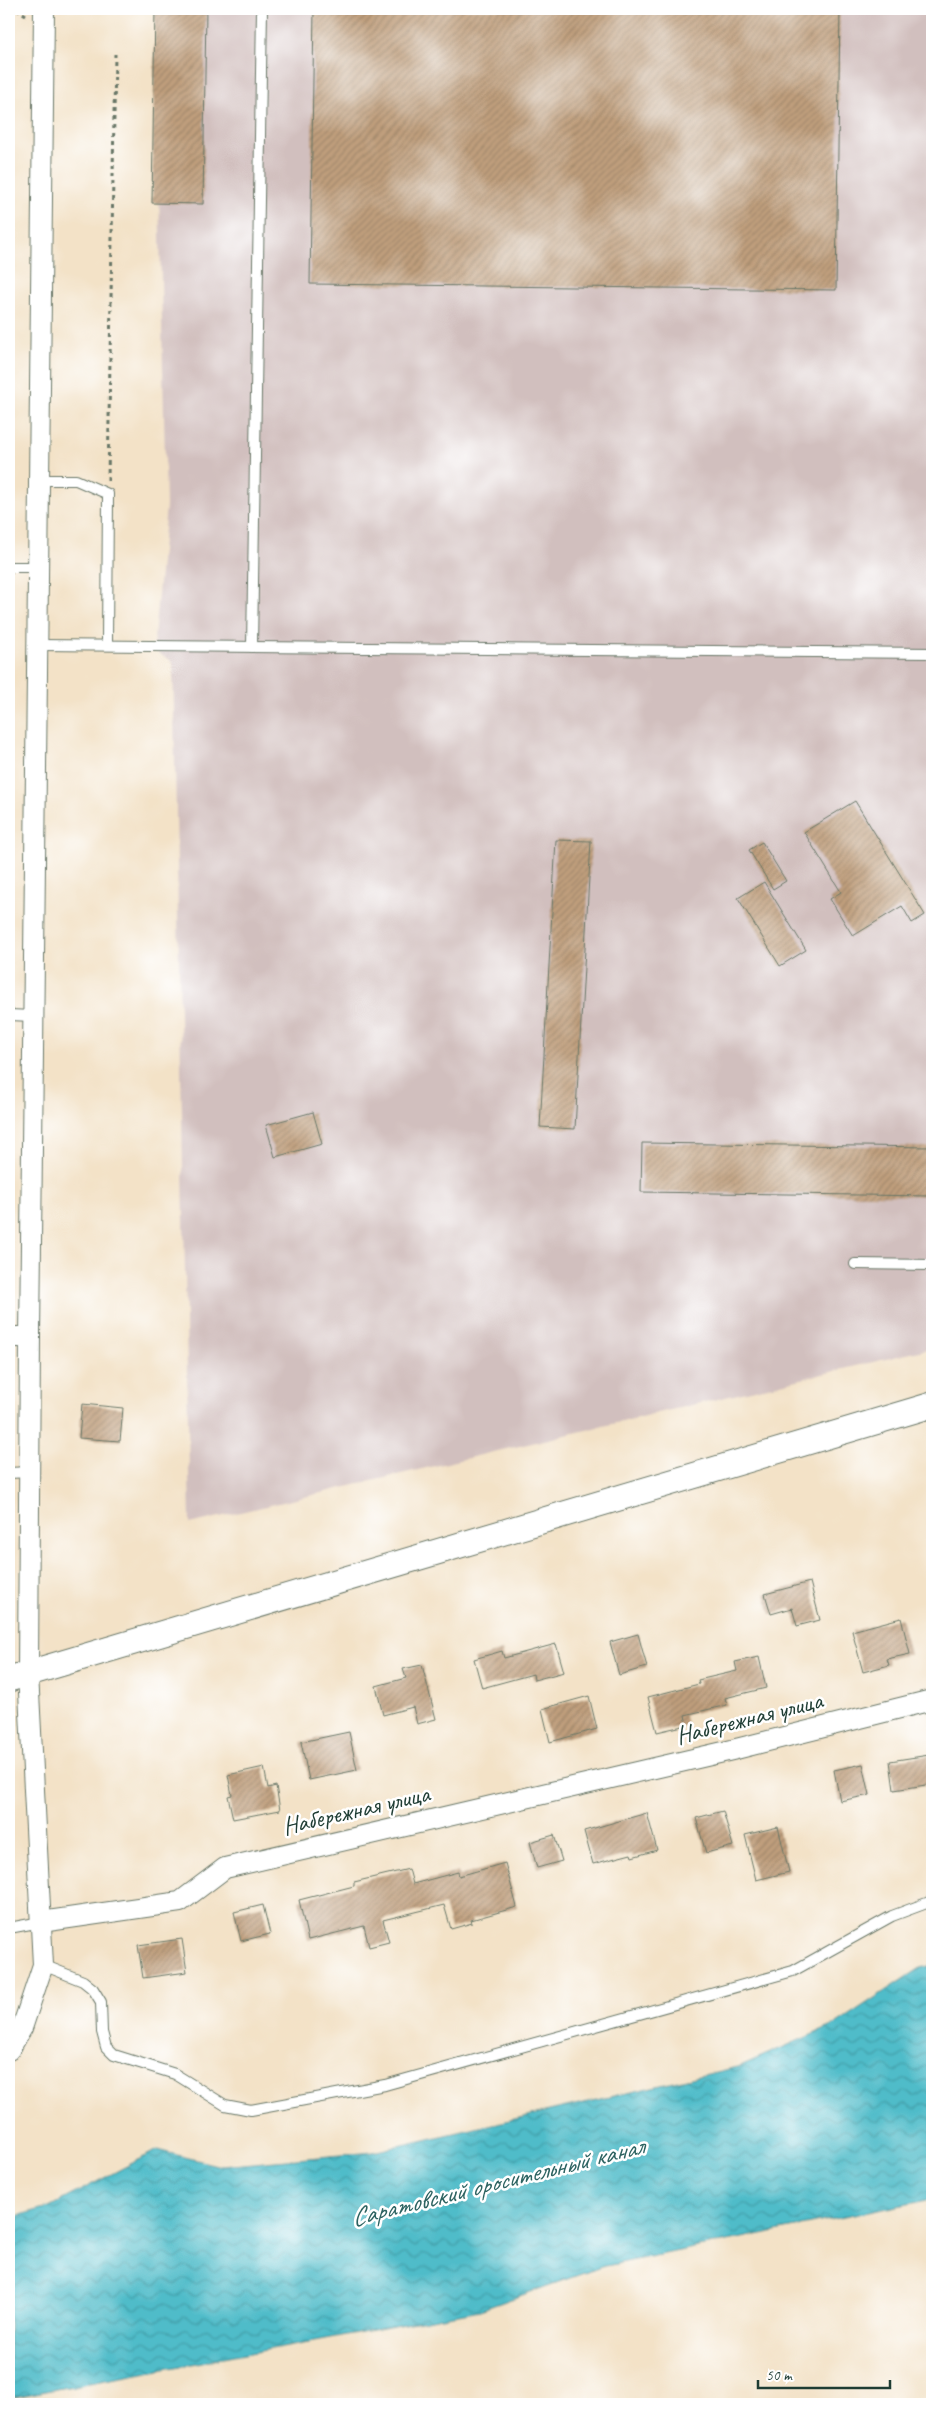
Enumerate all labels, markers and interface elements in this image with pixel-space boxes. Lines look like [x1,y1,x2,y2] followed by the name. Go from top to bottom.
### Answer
[672,1684,828,1752] street label: Набережная улица
[279,1777,435,1842] street label: Набережная улица
[347,2129,651,2234] water label: Саратовский оросительный канал
[758,2358,891,2390] scale bar
[766,2366,793,2385] text: 50 m

